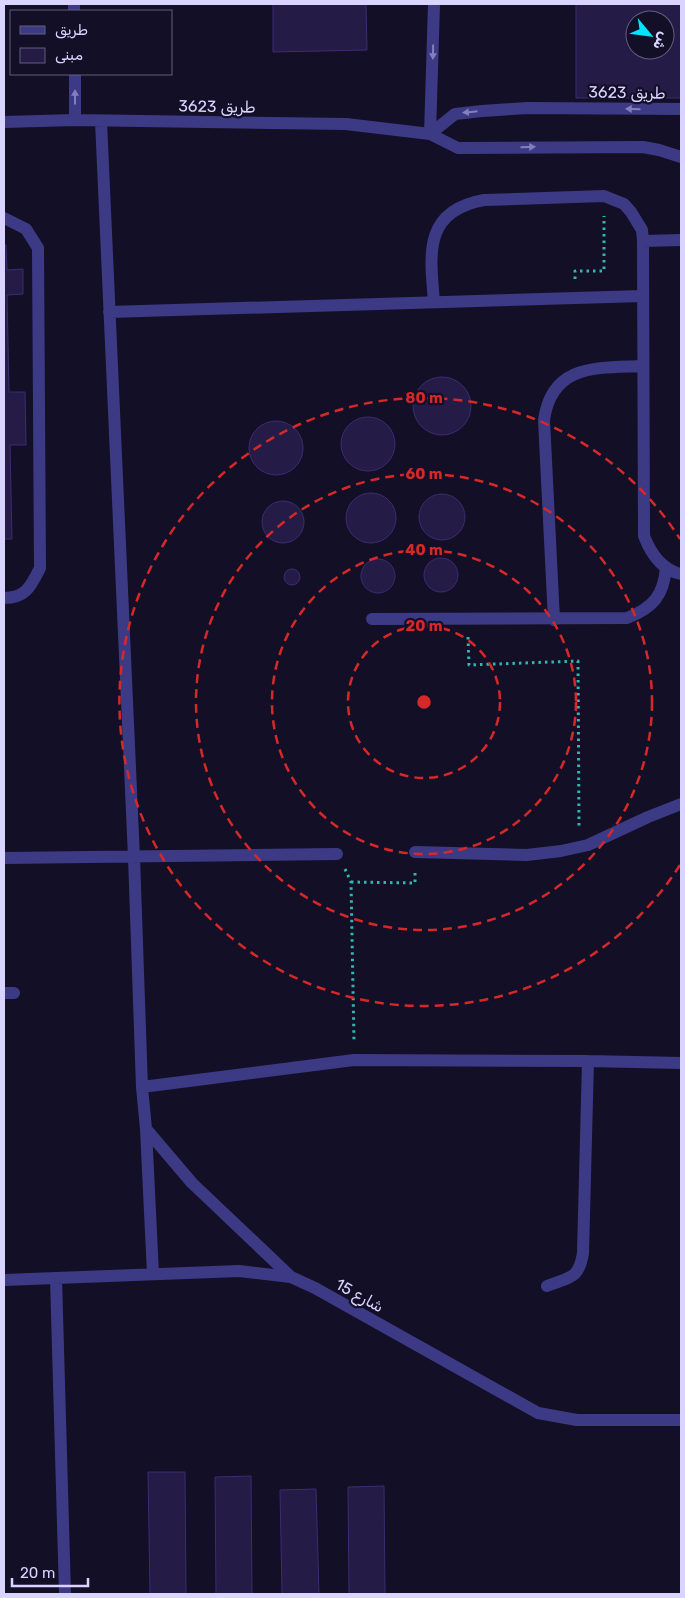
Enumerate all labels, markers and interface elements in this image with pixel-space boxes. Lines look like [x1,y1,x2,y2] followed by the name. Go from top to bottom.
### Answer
[10,10,172,75] legend
[625,10,675,60] north arrow
[55,21,88,39] text: طريق
[649,29,673,53] text: ش
[429,45,437,61] one-way arrow
[55,46,83,64] text: مبنى
[588,82,666,104] street label: طريق 3623
[71,88,79,104] one-way arrow
[178,96,256,118] street label: طريق 3623
[624,105,640,113] one-way arrow
[462,108,478,116] one-way arrow
[520,143,536,151] one-way arrow
[405,389,443,407] text: 80 m
[406,465,442,483] text: 60 m
[405,541,443,559] text: 40 m
[406,617,442,635] text: 20 m
[415,693,433,711] centre of rings
[331,1274,387,1318] street label: شارع 15
[12,1556,89,1588] scale bar
[20,1564,55,1582] text: 20 m

